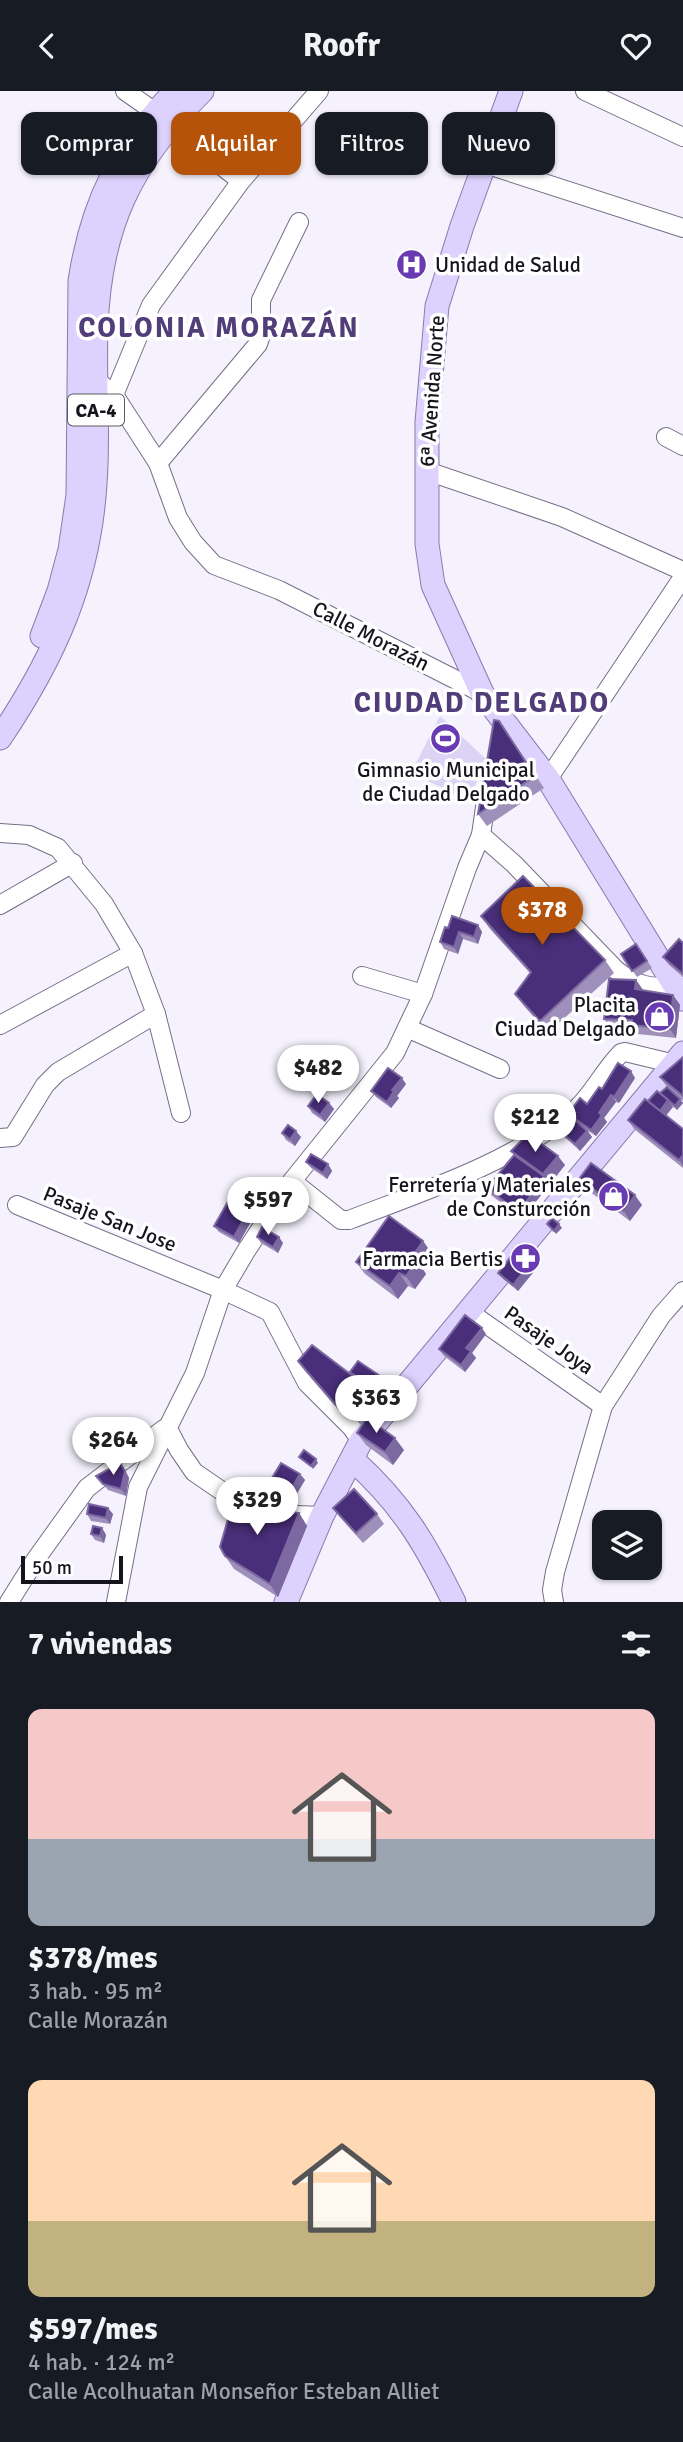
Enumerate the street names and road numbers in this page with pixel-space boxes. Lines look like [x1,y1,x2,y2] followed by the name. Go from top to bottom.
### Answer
[414,314,450,468] street label: 6ª Avenida Norte
[68,395,124,425] road number: CA-4
[308,595,434,677] street label: Calle Morazán
[40,1180,180,1258] street label: Pasaje San Jose
[499,1300,599,1380] street label: Pasaje Joya

